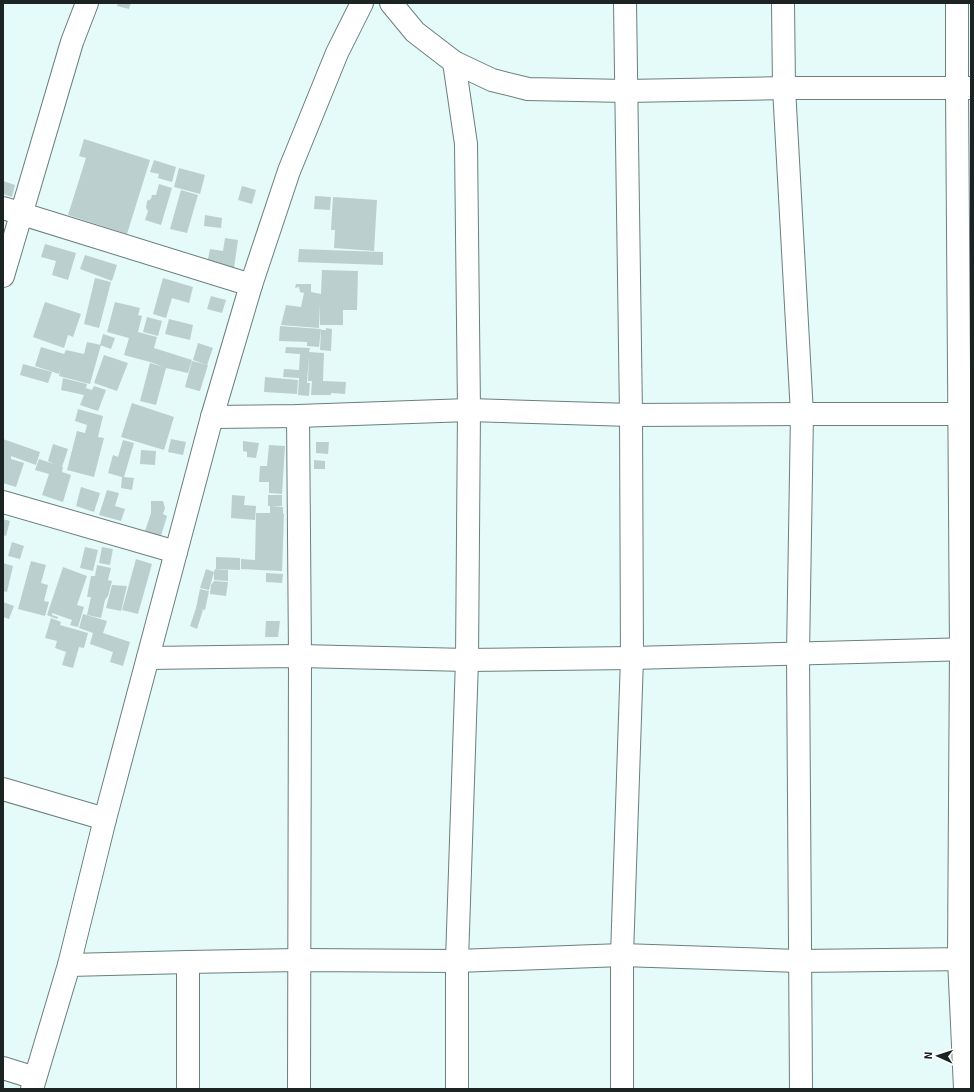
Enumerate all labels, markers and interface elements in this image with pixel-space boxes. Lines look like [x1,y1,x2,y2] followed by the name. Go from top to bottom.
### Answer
[918,1036,958,1076] north arrow
[922,1051,935,1060] text: N

